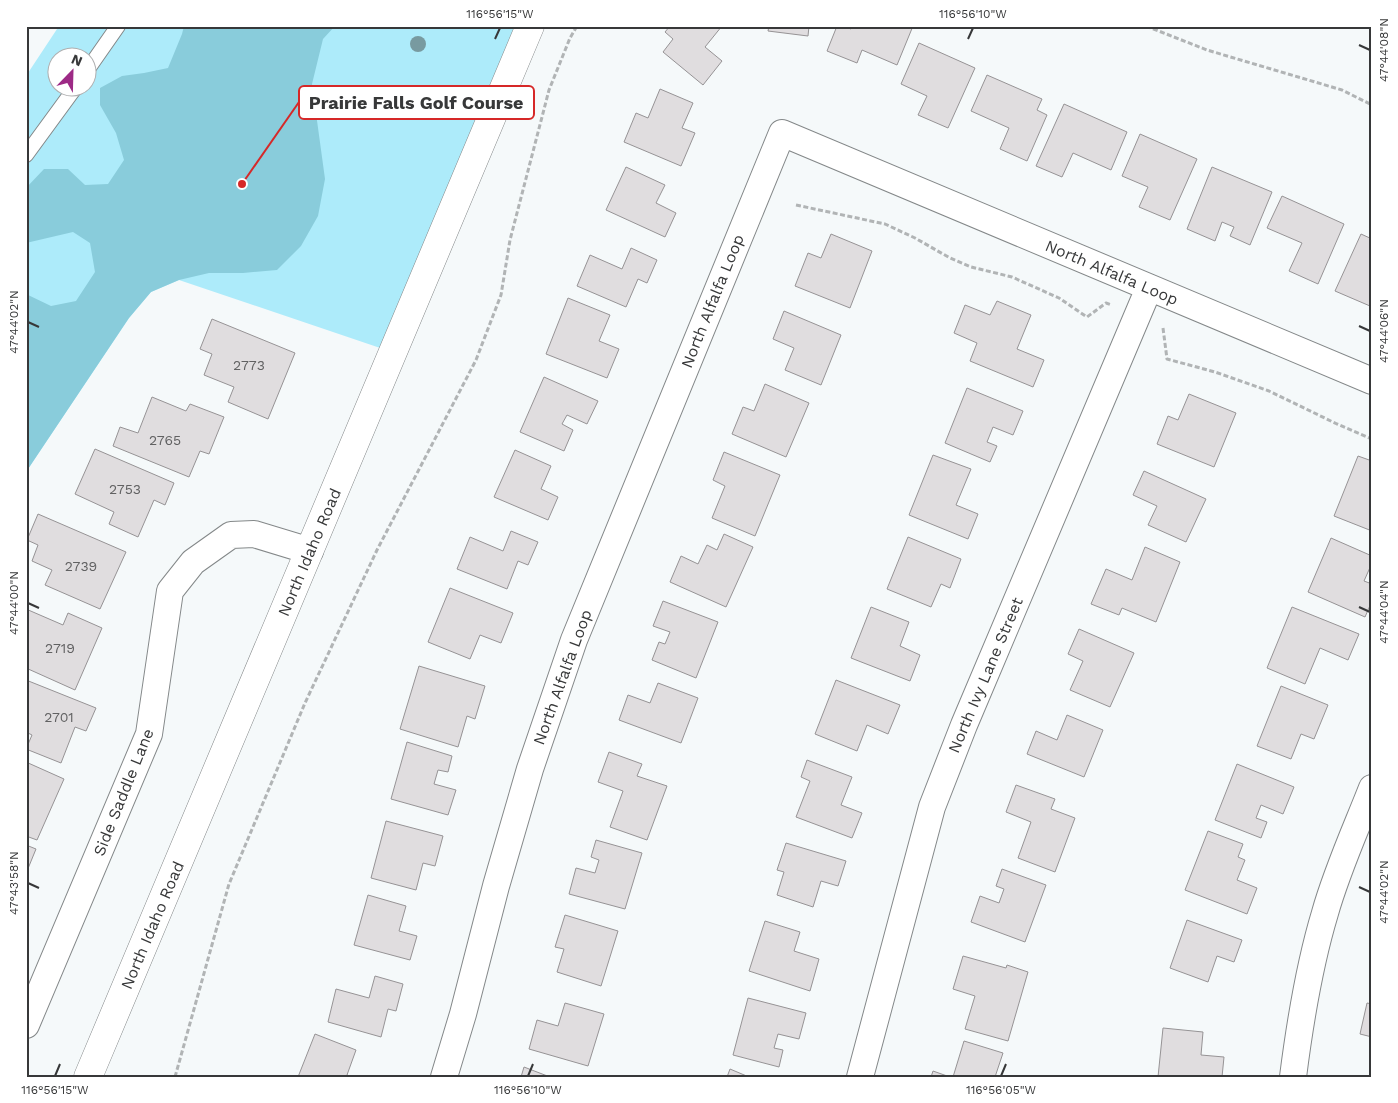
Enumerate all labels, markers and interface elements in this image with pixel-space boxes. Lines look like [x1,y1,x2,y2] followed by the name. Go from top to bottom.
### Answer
[466,7,534,21] text: 116°56'15"W
[939,7,1007,21] text: 116°56'10"W
[1377,18,1391,82] text: 47°44'08"N
[48,48,98,98] north arrow
[69,51,85,69] text: N
[299,86,534,119] callout: Prairie Falls Golf Course
[309,92,523,113] text: Prairie Falls Golf Course
[677,232,748,371] street label: North Alfalfa Loop
[1043,236,1181,309] street label: North Alfalfa Loop
[7,290,21,354] text: 47°44'02"N
[1377,299,1391,363] text: 47°44'06"N
[233,357,265,373] house number: 2773
[149,432,181,448] house number: 2765
[109,481,141,497] house number: 2753
[274,485,345,619] street label: North Idaho Road
[65,558,97,574] house number: 2739
[7,571,21,635] text: 47°44'00"N
[1377,580,1391,644] text: 47°44'04"N
[944,594,1027,756] street label: North Ivy Lane Street
[529,607,596,747] street label: North Alfalfa Loop
[45,640,75,656] house number: 2719
[44,709,74,725] house number: 2701
[89,726,158,859] street label: Side Saddle Lane
[7,851,21,915] text: 47°43'58"N
[117,858,188,992] street label: North Idaho Road
[1377,860,1391,924] text: 47°44'02"N
[21,1083,89,1097] text: 116°56'15"W
[494,1083,562,1097] text: 116°56'10"W
[966,1083,1037,1097] text: 116°56'05"W

